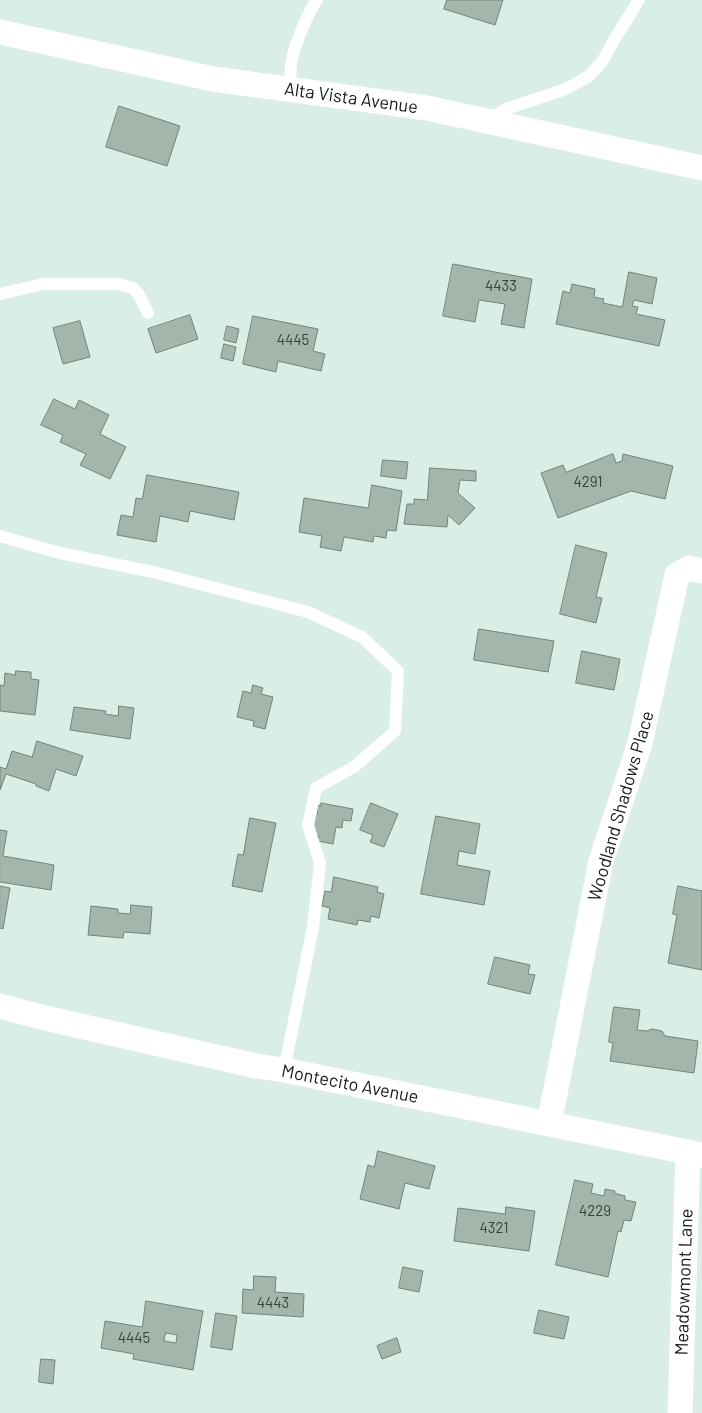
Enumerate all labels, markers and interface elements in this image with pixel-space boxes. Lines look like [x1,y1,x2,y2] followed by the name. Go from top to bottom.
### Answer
[283,78,419,118] street label: Alta Vista Avenue
[485,277,517,295] house number: 4433
[277,331,309,349] house number: 4445
[573,473,603,491] house number: 4291
[583,708,659,904] street label: Woodland Shadows Place
[280,1060,420,1108] street label: Montecito Avenue
[579,1202,611,1220] house number: 4229
[671,1208,697,1356] street label: Meadowmont Lane
[479,1219,509,1237] house number: 4321
[257,1294,289,1312] house number: 4443
[118,1329,150,1347] house number: 4445

